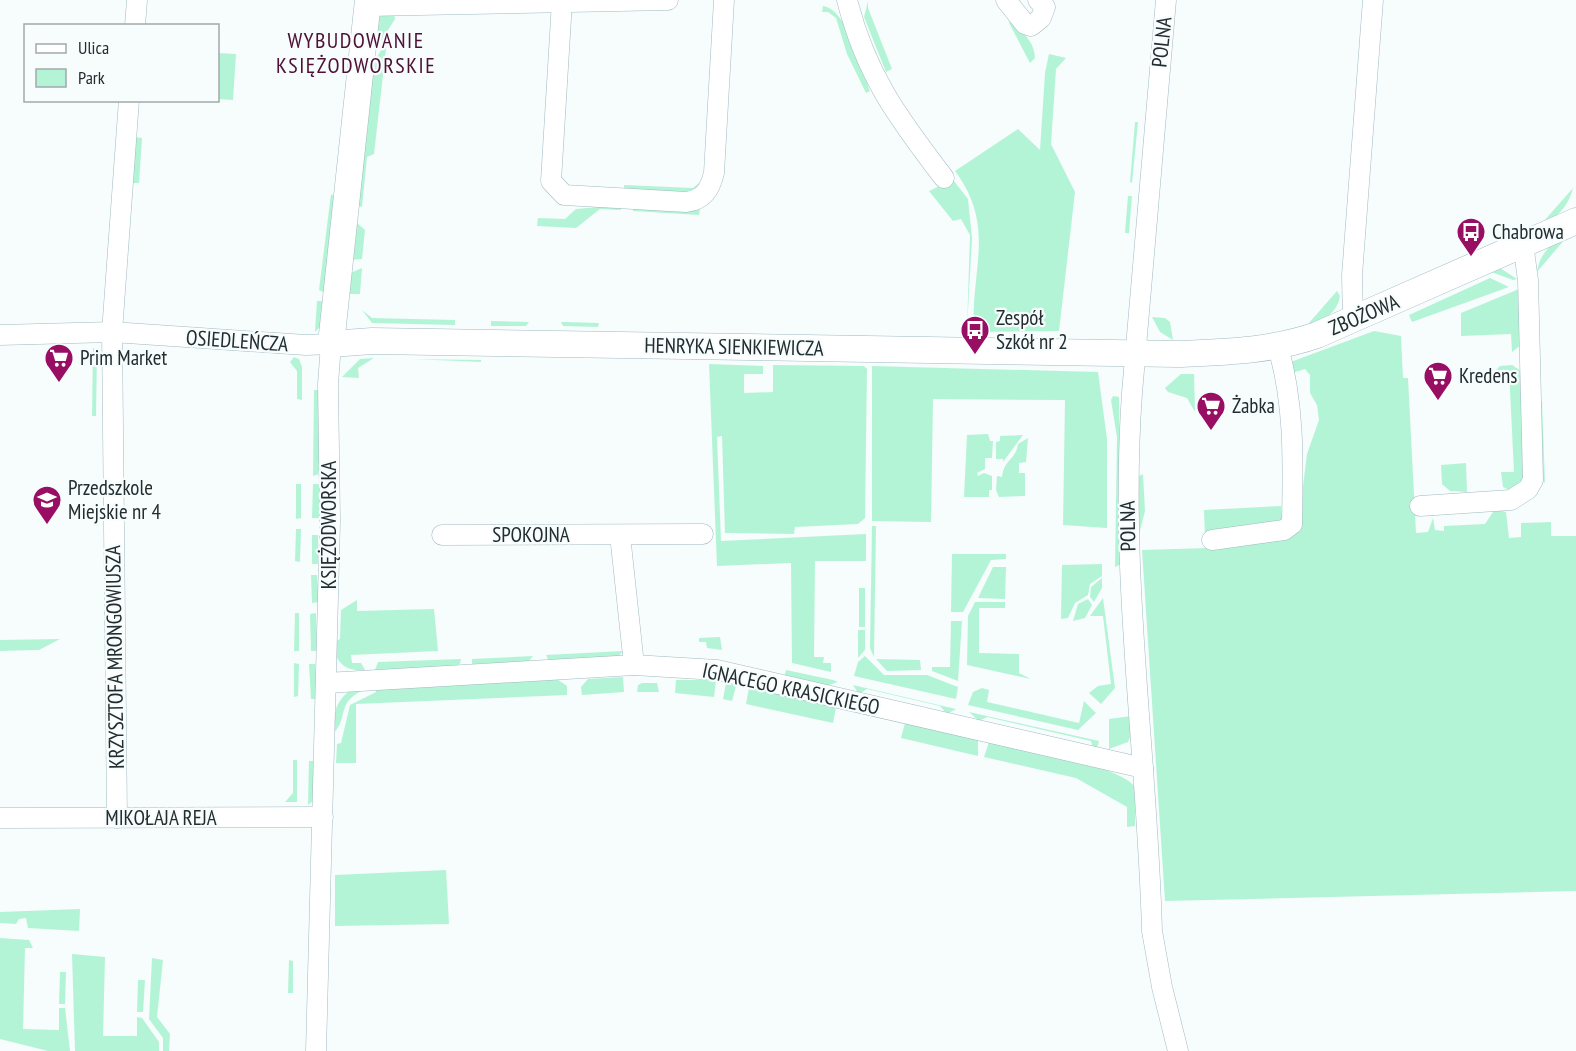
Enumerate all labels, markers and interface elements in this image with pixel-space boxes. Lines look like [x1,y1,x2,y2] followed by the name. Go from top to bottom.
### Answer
[1145,15,1178,69] street label: POLNA
[24,24,219,102] legend
[276,26,436,79] district label: WYBUDOWANIE KSIĘŻODWORSKIE
[78,36,109,59] text: Ulica
[78,66,105,89] text: Park
[1455,216,1487,258] bus stop icon: Chabrowa
[1492,218,1564,245] place label: Chabrowa
[1325,288,1403,341] street label: ZBOŻOWA
[996,304,1068,355] place label: Zespół Szkół nr 2
[959,314,991,356] bus stop icon: Zespół Szkół nr 2
[185,323,289,358] street label: OSIEDLEŃCZA
[644,331,824,362] street label: HENRYKA SIENKIEWICZA
[43,342,75,384] supermarket icon: Prim Market
[80,344,167,371] place label: Prim Market
[1422,360,1454,402] supermarket icon: Kredens
[1459,362,1517,389] place label: Kredens
[1195,390,1227,432] supermarket icon: Żabka
[1232,392,1275,419] place label: Żabka
[315,461,342,589] street label: KSIĘŻODWORSKA
[68,474,161,525] place label: Przedszkole Miejskie nr 4
[31,484,63,526] school or university icon: Przedszkole Miejskie nr 4
[1114,500,1141,552] street label: POLNA
[492,521,570,548] street label: SPOKOJNA
[99,545,130,769] street label: KRZYSZTOFA MRONGOWIUSZA
[700,657,882,720] street label: IGNACEGO KRASICKIEGO
[105,804,217,831] street label: MIKOŁAJA REJA

